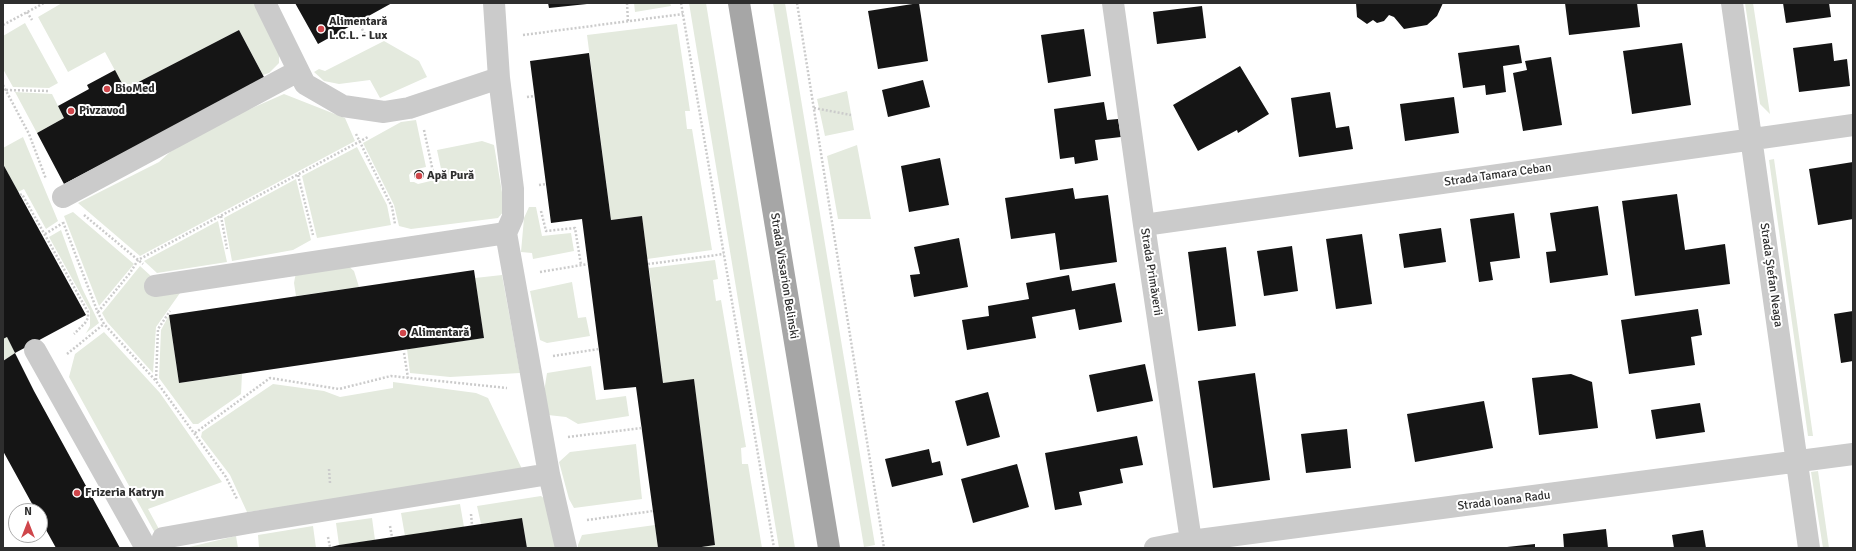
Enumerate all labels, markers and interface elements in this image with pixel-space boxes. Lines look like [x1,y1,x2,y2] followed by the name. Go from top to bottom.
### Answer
[329,15,387,43] place label: Alimentară L.C.L. - Lux
[316,24,326,34] marker: Alimentară L.C.L. - Lux
[115,82,155,96] place label: BioMed
[102,84,112,94] marker: BioMed
[79,104,125,118] place label: Pivzavod
[66,106,76,116] marker: Pivzavod
[1443,160,1553,190] street label: Strada Tamara Ceban
[427,169,474,183] place label: Apă Pură
[414,171,424,181] marker: Apă Pură
[767,212,801,340] street label: Strada Vissarion Belinski
[1757,222,1785,328] street label: Strada Ștefan Neaga
[1137,227,1165,317] street label: Strada Primăverii
[411,326,469,340] place label: Alimentară
[398,328,408,338] marker: Alimentară
[85,486,164,500] place label: Frizeria Katryn
[72,488,82,498] marker: Frizeria Katryn
[1457,488,1551,514] street label: Strada Ioana Radu
[8,503,48,543] north arrow
[24,505,32,518] text: N

